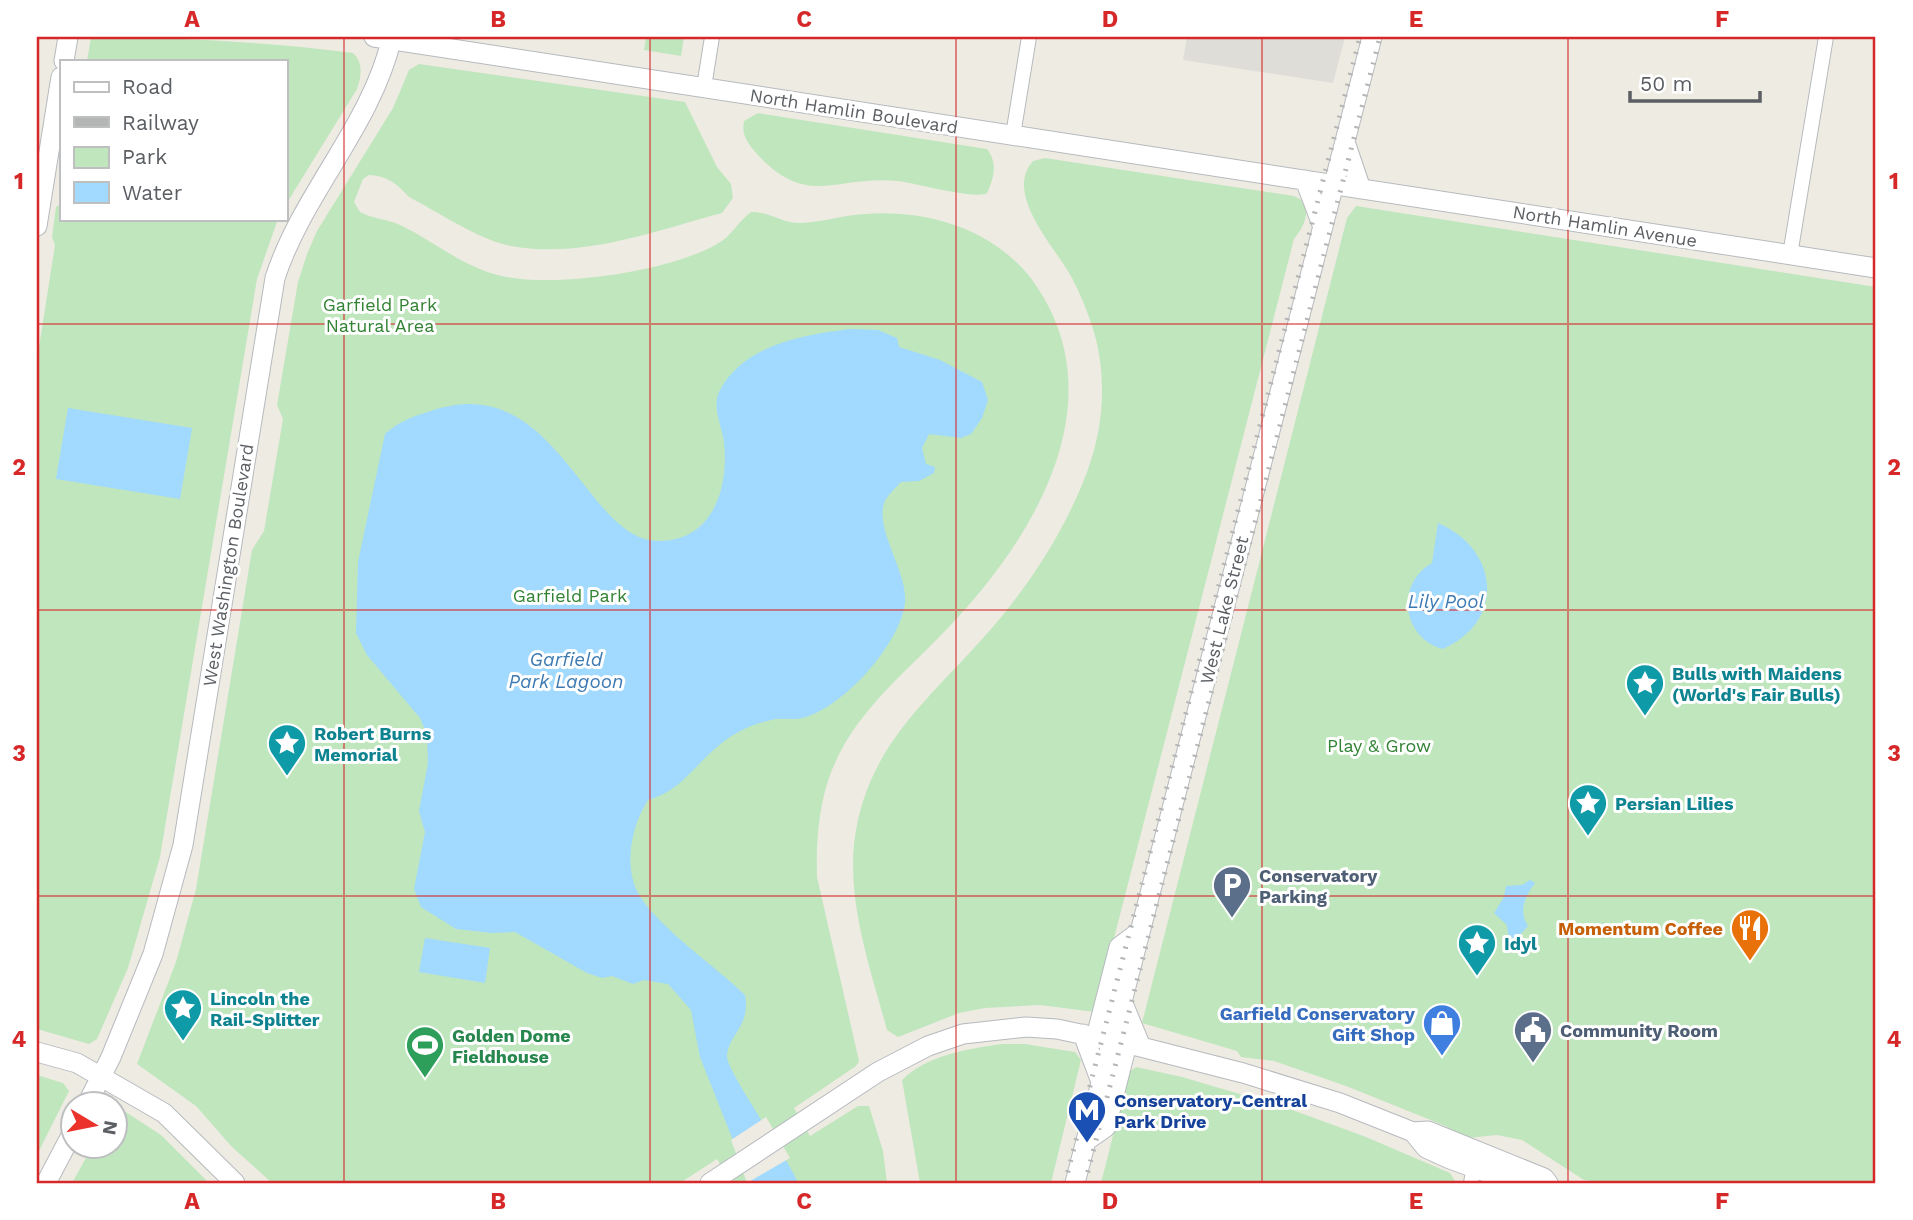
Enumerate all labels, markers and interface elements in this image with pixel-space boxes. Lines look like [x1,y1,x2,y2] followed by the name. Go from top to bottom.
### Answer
[184,6,200,33] text: A
[490,6,506,33] text: B
[796,6,812,33] text: C
[1102,6,1118,33] text: D
[1409,6,1423,33] text: E
[1715,6,1729,33] text: F
[60,60,287,220] legend
[1630,60,1759,104] scale bar
[1640,71,1692,96] text: 50 m
[122,74,173,99] text: Road
[748,84,960,138] street label: North Hamlin Boulevard
[122,110,199,135] text: Railway
[122,144,167,169] text: Park
[14,168,24,195] text: 1
[1889,168,1899,195] text: 1
[122,180,183,205] text: Water
[1511,201,1699,251] street label: North Hamlin Avenue
[323,294,437,336] park label: Garfield Park Natural Area
[198,442,258,688] street label: West Washington Boulevard
[12,454,26,481] text: 2
[1887,454,1901,481] text: 2
[1195,533,1253,686] street label: West Lake Street
[513,585,627,606] park label: Garfield Park
[1408,590,1485,613] water label: Lily Pool
[509,648,623,693] water label: Garfield Park Lagoon
[1624,662,1666,717] place icon: Bulls with Maidens (World's Fair Bulls)
[1672,663,1842,705] place label: Bulls with Maidens (World's Fair Bulls)
[266,722,308,777] place icon: Robert Burns Memorial
[314,723,432,765] place label: Robert Burns Memorial
[1327,735,1431,756] park label: Play & Grow
[12,740,26,767] text: 3
[1887,740,1901,767] text: 3
[1567,782,1609,837] place icon: Persian Lilies
[1615,793,1734,814] place label: Persian Lilies
[1211,864,1253,919] parking icon: Conservatory Parking
[1259,865,1378,907] place label: Conservatory Parking
[1729,907,1771,962] restaurant icon: Momentum Coffee
[1558,918,1723,939] place label: Momentum Coffee
[1456,922,1498,977] place icon: Idyl
[1504,933,1537,954] place label: Idyl
[162,987,204,1042] place icon: Lincoln the Rail-Splitter
[210,988,320,1030] place label: Lincoln the Rail-Splitter
[1421,1002,1463,1057] shop icon: Garfield Conservatory Gift Shop
[1220,1003,1416,1045] place label: Garfield Conservatory Gift Shop
[1512,1009,1554,1064] public building icon: Community Room
[1560,1020,1718,1041] place label: Community Room
[404,1024,446,1079] sports icon: Golden Dome Fieldhouse
[452,1025,571,1067] place label: Golden Dome Fieldhouse
[12,1026,27,1053] text: 4
[1887,1026,1902,1053] text: 4
[1066,1089,1108,1144] metro station icon: Conservatory-Central Park Drive
[60,1090,130,1160] north arrow
[1114,1090,1307,1132] place label: Conservatory-Central Park Drive
[98,1119,123,1137] text: N
[184,1188,200,1215] text: A
[490,1188,506,1215] text: B
[796,1188,812,1215] text: C
[1102,1188,1118,1215] text: D
[1409,1188,1423,1215] text: E
[1715,1188,1729,1215] text: F

